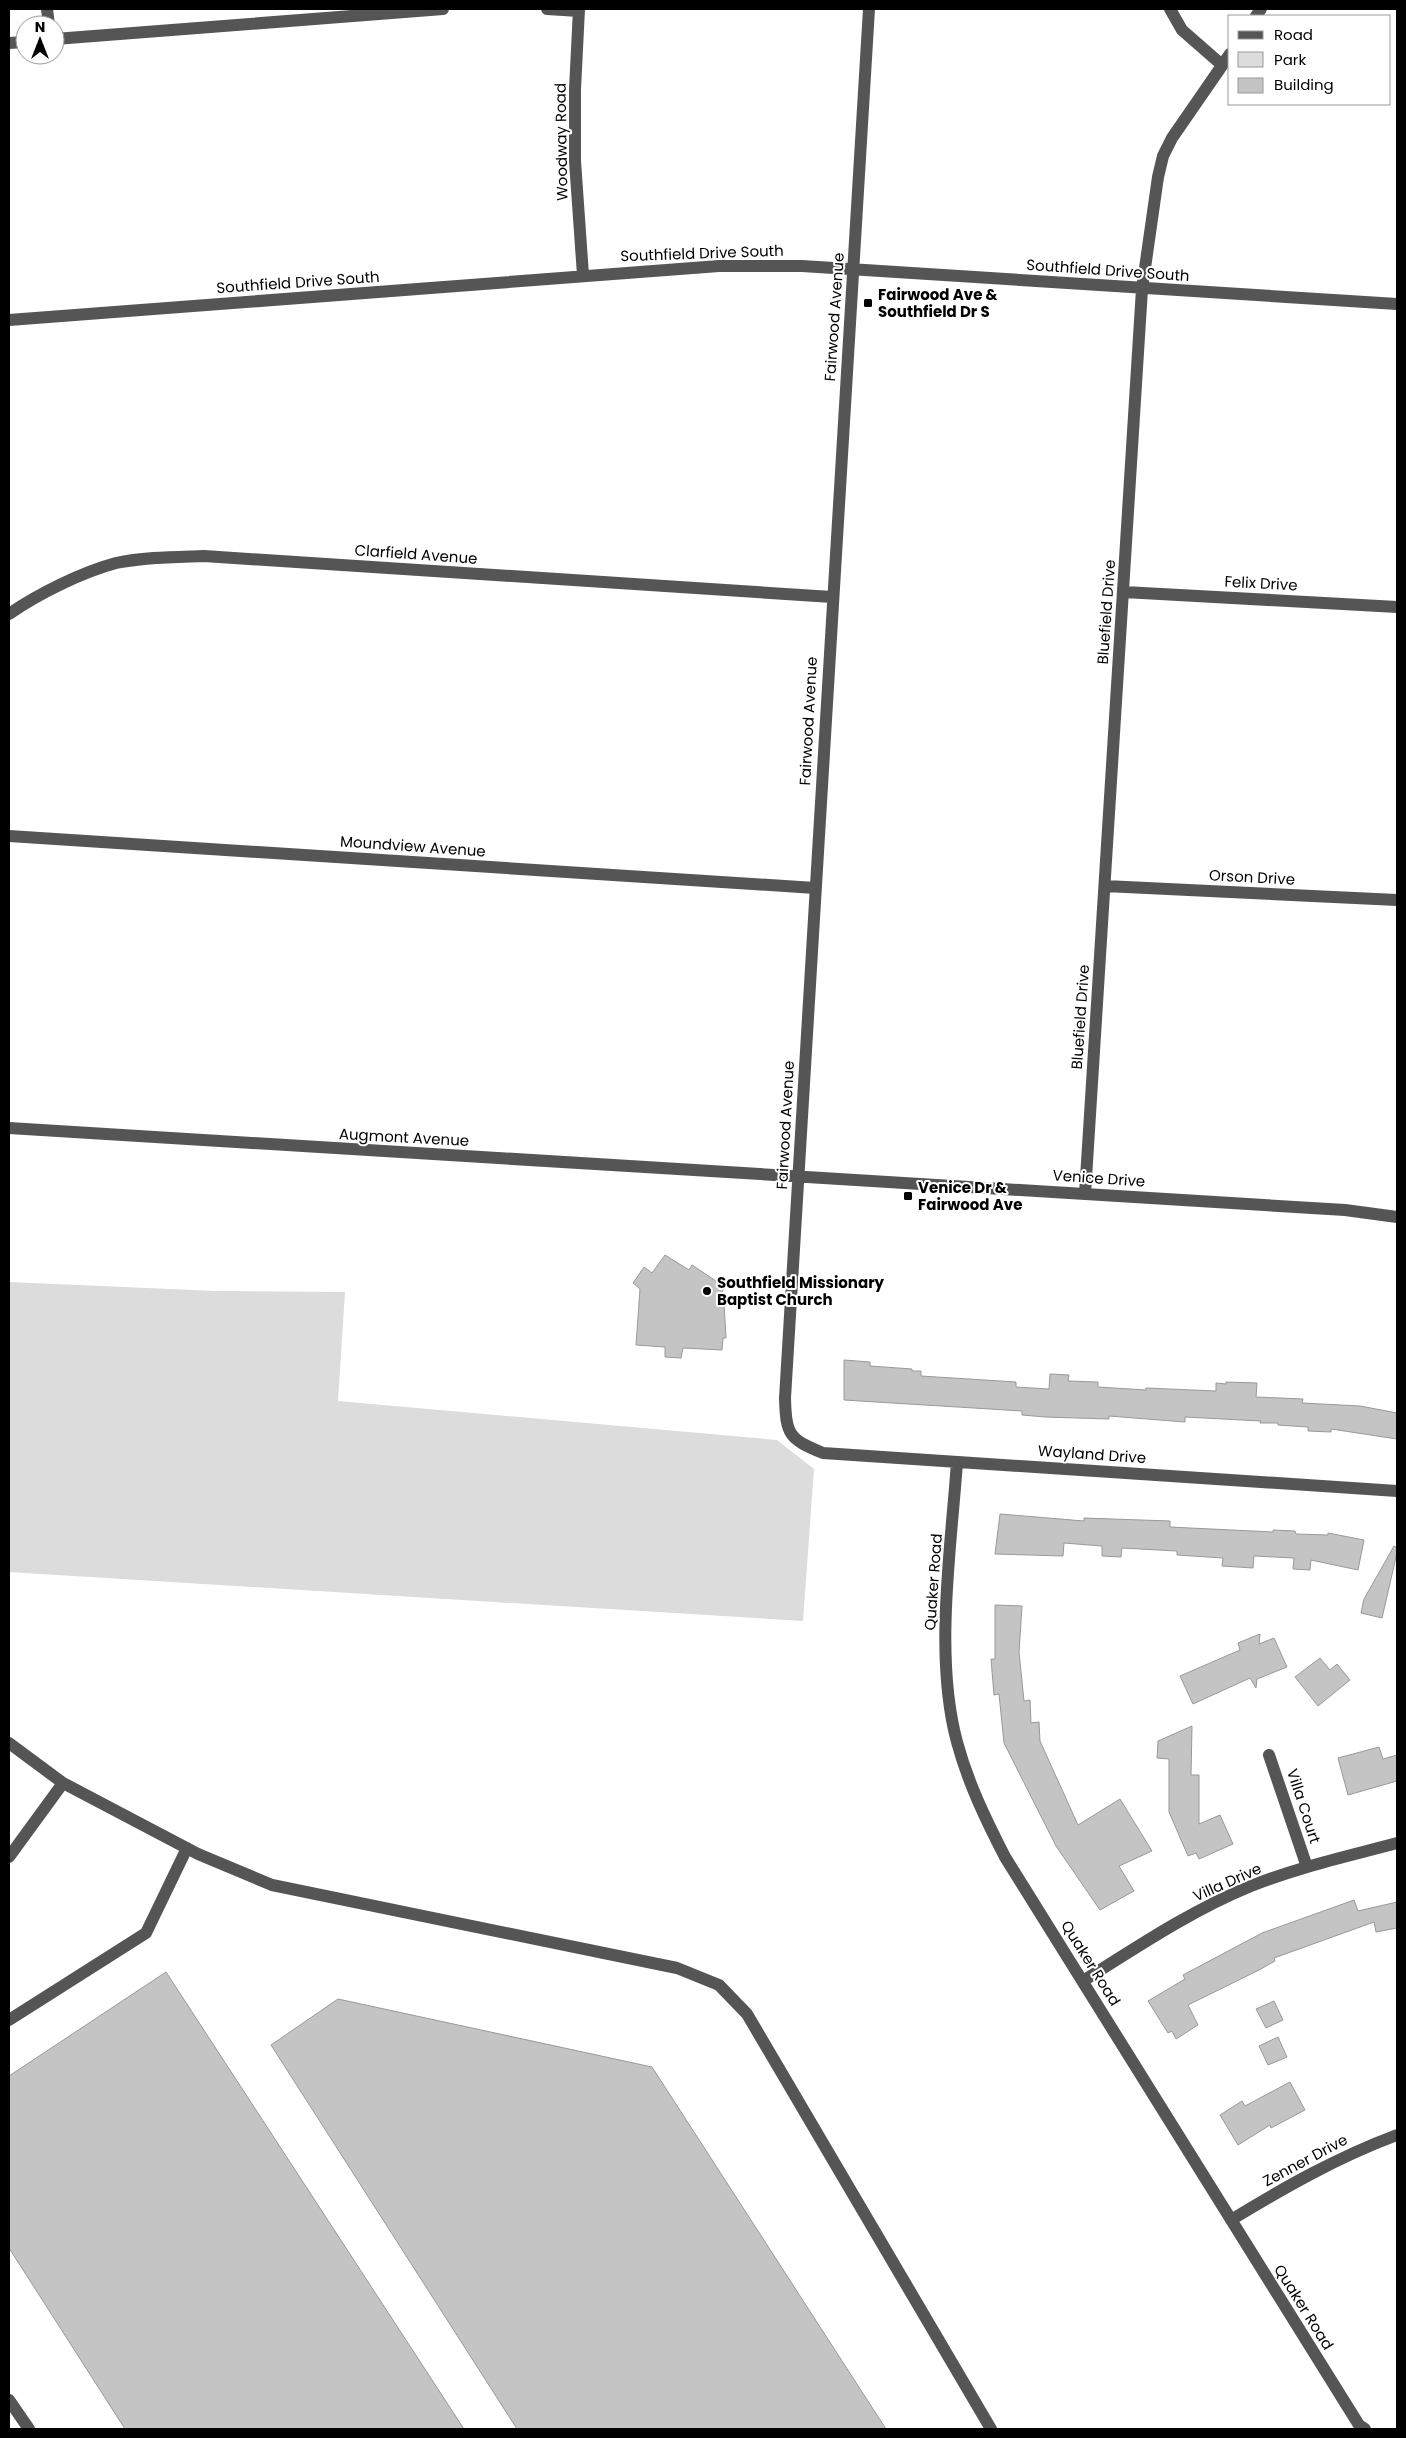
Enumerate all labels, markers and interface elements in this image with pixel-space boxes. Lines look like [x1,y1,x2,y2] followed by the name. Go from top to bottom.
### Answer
[15,15,65,65] north arrow
[1228,15,1391,105] legend
[35,17,45,37] text: N
[1274,24,1313,45] text: Road
[1274,49,1306,70] text: Park
[1274,74,1334,95] text: Building
[549,83,573,201] street label: Woodway Road
[620,240,784,266] street label: Southfield Drive South
[819,252,849,382] street label: Fairwood Avenue
[1026,254,1190,286] street label: Southfield Drive South
[216,266,380,298] street label: Southfield Drive South
[878,284,998,322] place label: Fairwood Ave & Southfield Dr S
[862,297,874,309] marker: Fairwood Ave & Southfield Dr S
[354,539,478,569] street label: Clarfield Avenue
[1092,559,1120,665] street label: Bluefield Drive
[1224,571,1298,595] street label: Felix Drive
[794,656,822,786] street label: Fairwood Avenue
[339,830,487,862] street label: Moundview Avenue
[1208,864,1296,890] street label: Orson Drive
[1066,964,1094,1070] street label: Bluefield Drive
[771,1060,799,1190] street label: Fairwood Avenue
[338,1123,470,1151] street label: Augmont Avenue
[1052,1164,1146,1192] street label: Venice Drive
[918,1177,1022,1215] place label: Venice Dr & Fairwood Ave
[902,1190,914,1202] marker: Venice Dr & Fairwood Ave
[717,1272,885,1310] place label: Southfield Missionary Baptist Church
[701,1285,713,1297] marker: Southfield Missionary Baptist Church
[1037,1440,1147,1468] street label: Wayland Drive
[919,1533,947,1631] street label: Quaker Road
[1282,1766,1326,1846] street label: Villa Court
[1189,1858,1265,1906] street label: Villa Drive
[1056,1916,1126,2010] street label: Quaker Road
[1259,2129,1351,2191] street label: Zenner Drive
[1269,2260,1339,2354] street label: Quaker Road

